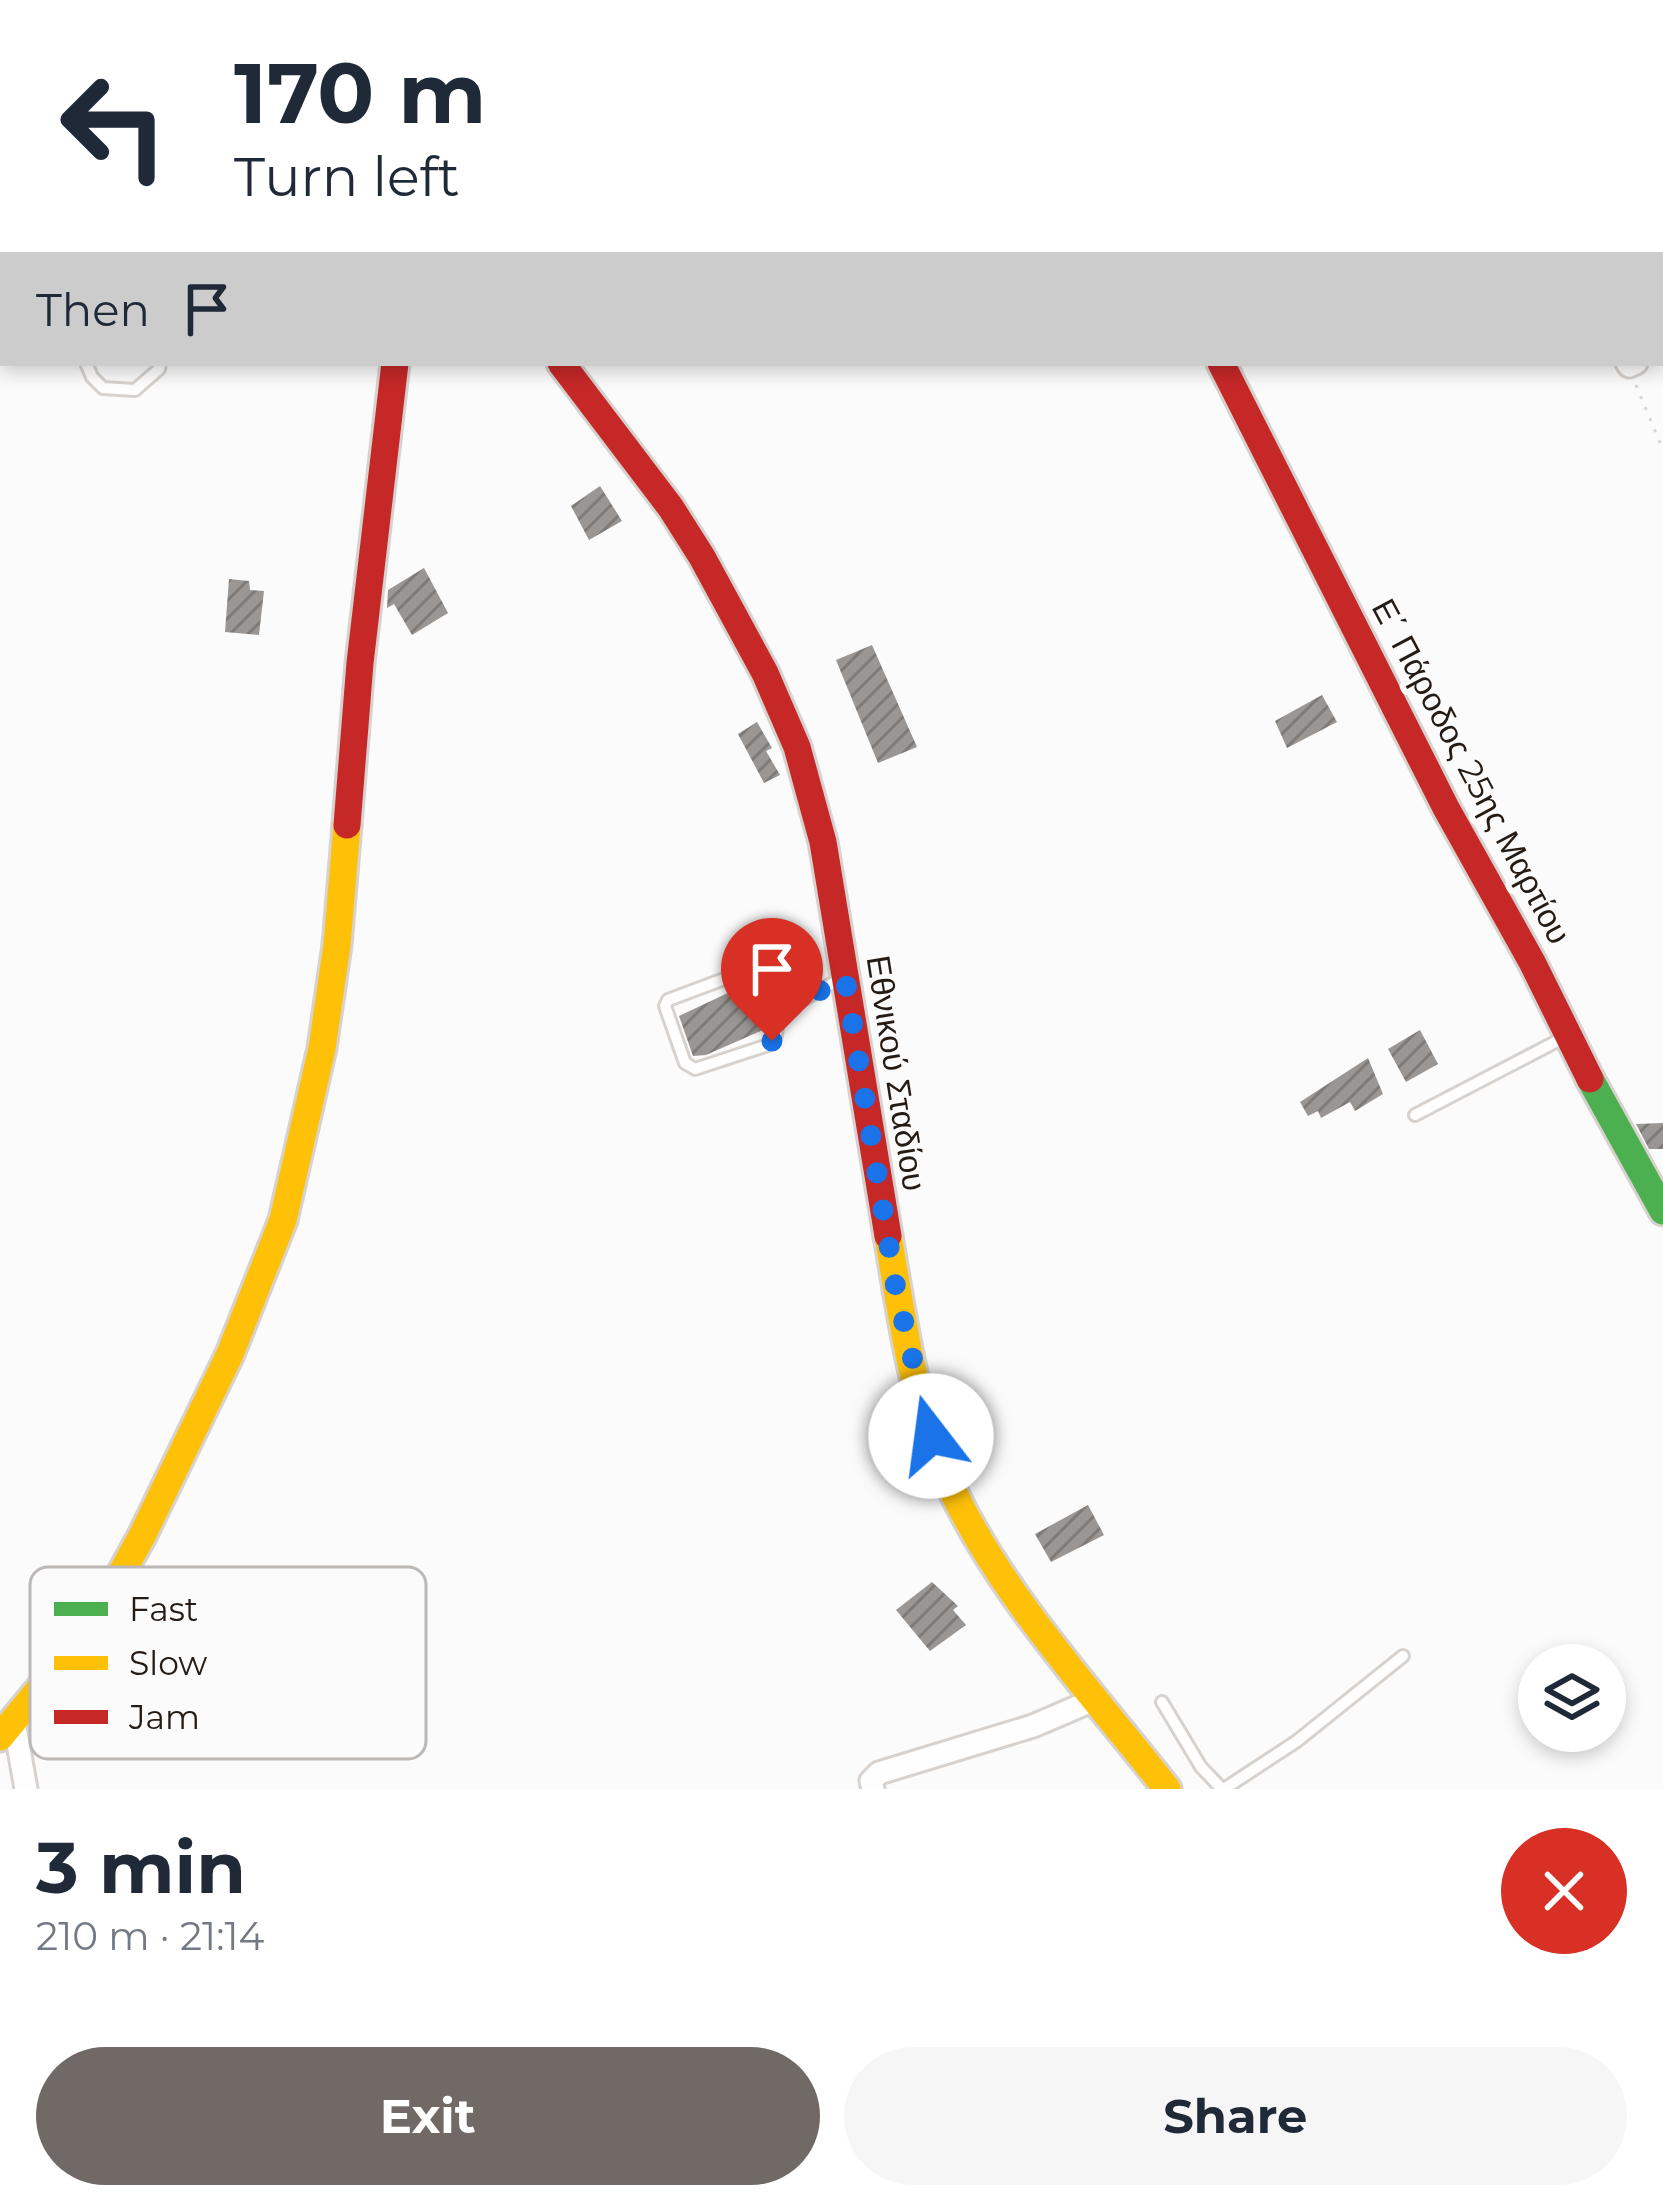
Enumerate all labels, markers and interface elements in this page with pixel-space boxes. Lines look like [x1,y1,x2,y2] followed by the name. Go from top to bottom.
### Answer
[234,42,486,144] text: 170 m
[36,48,192,204] icon: left
[234,144,460,210] text: Turn left
[174,276,240,342] icon: arrive
[36,282,150,337] text: Then
[1364,592,1580,950] street label: Ε΄ Πάροδος 25ης Μαρτίου
[721,918,823,1041] pin
[739,936,805,1002] icon: arrive
[859,952,935,1194] street label: Εθνικού Σταδίου
[868,1373,994,1499] position arrow
[30,1567,426,1759] legend
[129,1589,198,1629] text: Fast
[129,1643,207,1683] text: Slow
[1518,1644,1626,1752] map controls
[1518,1644,1626,1752] button: layers
[128,1697,200,1737] text: Jam
[36,1823,246,1911] text: 3 min
[1501,1828,1627,1954] button: close
[36,1912,264,1960] text: 210 m · 21:14
[36,2047,820,2185] button: Exit
[844,2047,1627,2185] button: Share

